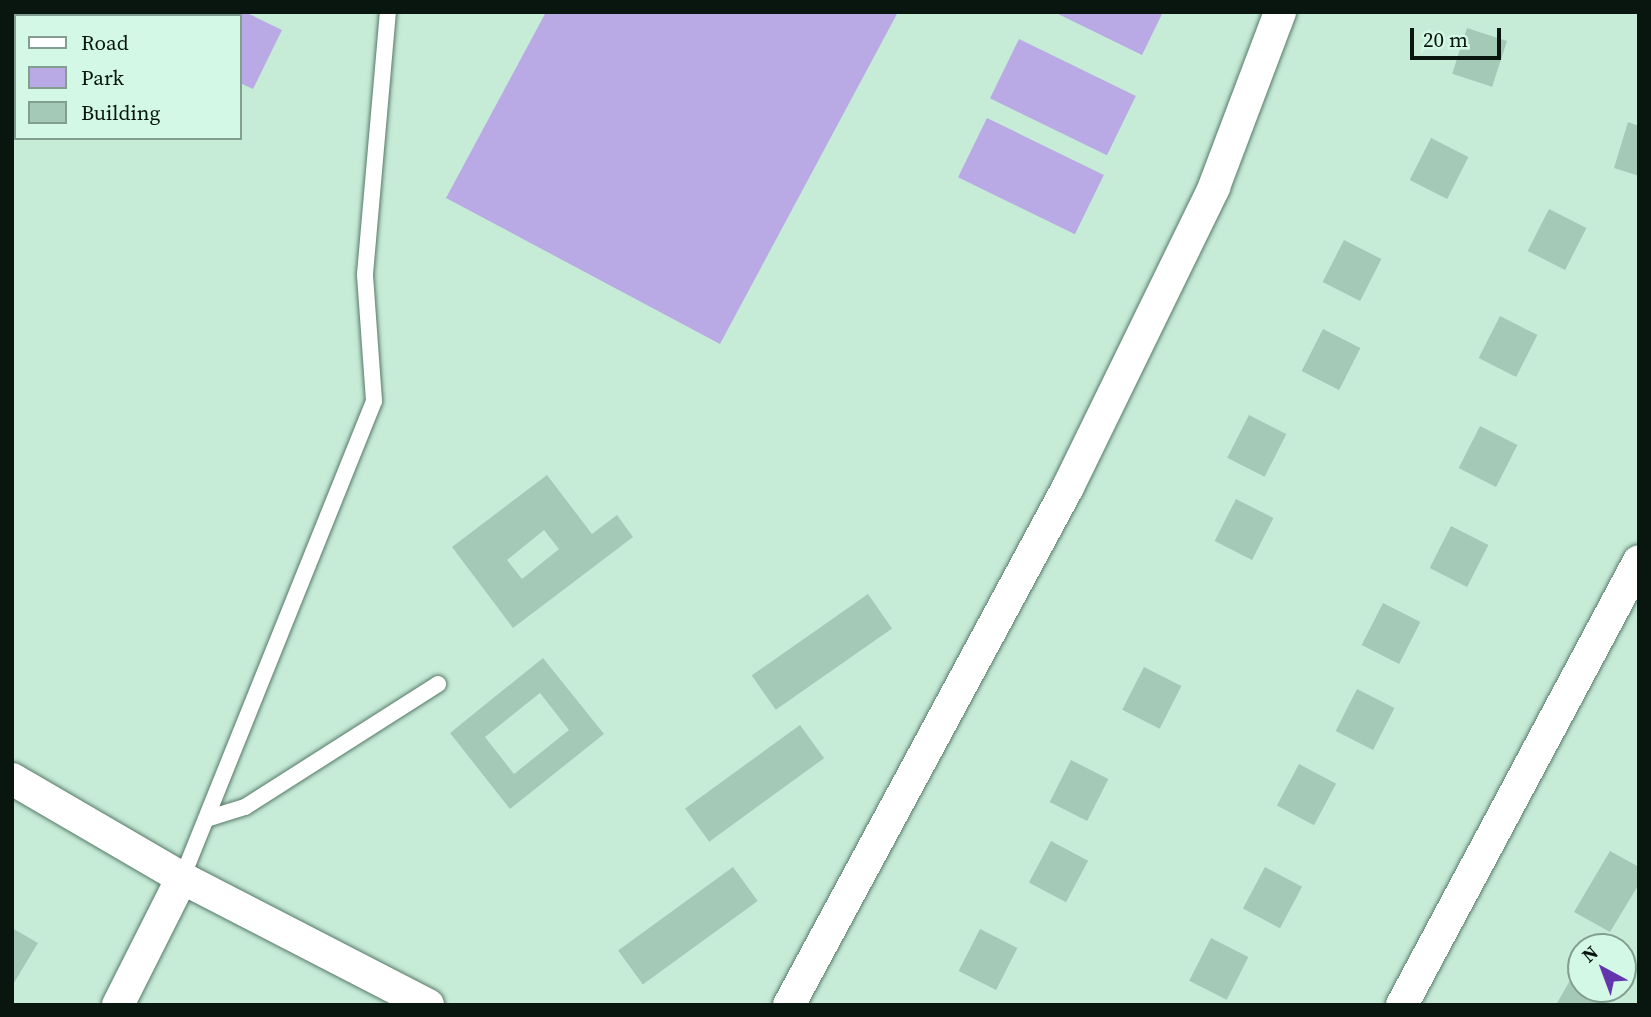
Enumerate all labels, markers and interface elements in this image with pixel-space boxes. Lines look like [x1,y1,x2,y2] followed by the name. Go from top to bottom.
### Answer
[14,14,242,140] legend
[1413,14,1504,58] scale bar
[1423,25,1468,54] text: 20 m
[81,28,129,57] text: Road
[81,63,124,92] text: Park
[81,98,160,127] text: Building
[1567,933,1637,1003] north arrow
[1576,939,1603,968] text: N

